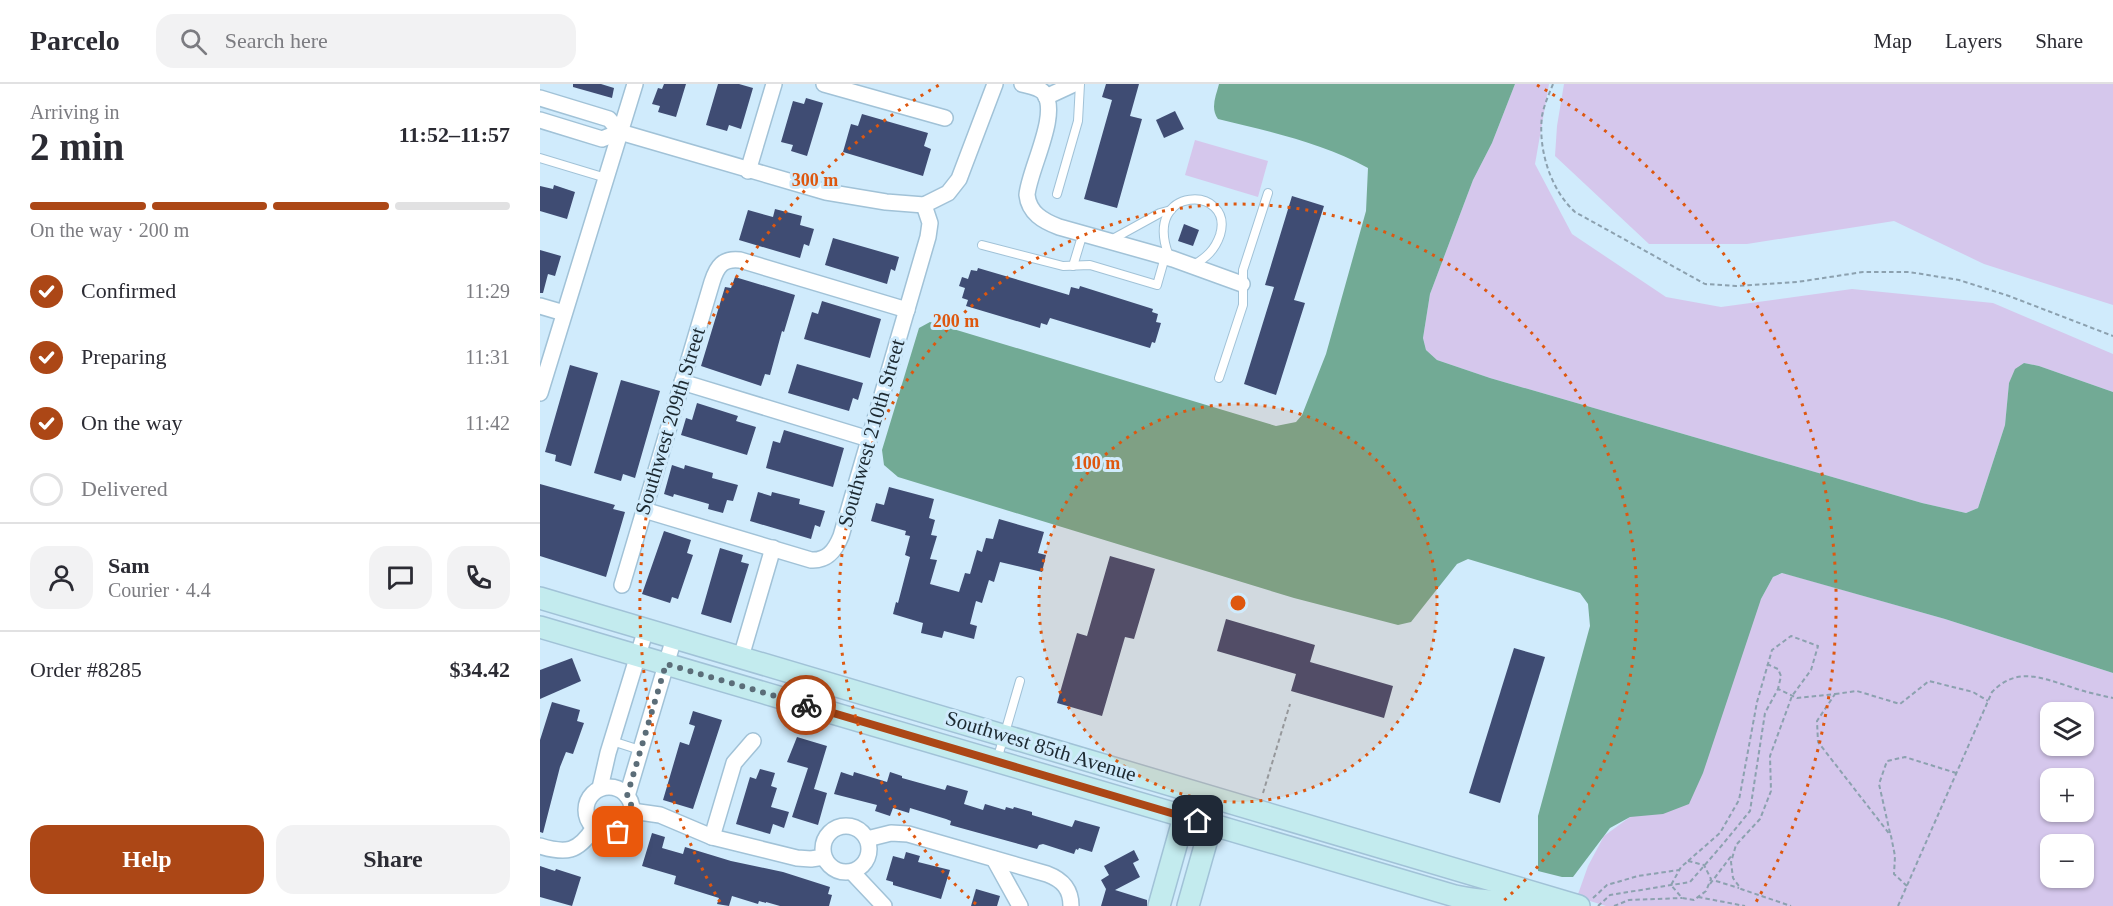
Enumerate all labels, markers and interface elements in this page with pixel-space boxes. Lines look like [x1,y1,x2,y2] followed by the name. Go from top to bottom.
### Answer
[156,14,576,68] search box
[30,25,120,56] text: Parcelo
[177,25,210,58] icon: search
[225,28,328,53] text: Search here
[1874,29,1912,53] text: Map
[1945,29,2002,53] text: Layers
[2035,29,2083,53] text: Share
[30,101,119,123] text: Arriving in
[399,122,510,147] text: 11:52–11:57
[30,125,124,168] text: 2 min
[792,170,838,190] text: 300 m
[30,219,189,241] text: On the way · 200 m
[30,275,63,308] icon: check
[81,278,176,303] text: Confirmed
[465,280,510,302] text: 11:29
[933,311,979,331] text: 200 m
[630,324,710,518] street label: Southwest 209th Street
[833,336,909,530] street label: Southwest 210th Street
[30,341,63,374] icon: check
[81,344,167,369] text: Preparing
[465,346,510,368] text: 11:31
[30,407,63,440] icon: check
[81,410,182,435] text: On the way
[465,412,510,434] text: 11:42
[1074,453,1120,473] text: 100 m
[81,476,168,501] text: Delivered
[30,546,93,609] button: person
[369,546,432,609] button: chat
[447,546,510,609] button: phone
[108,553,150,578] text: Sam
[108,579,211,601] text: Courier · 4.4
[1228,593,1248,613] centre of rings
[30,657,142,682] text: Order #8285
[450,657,510,682] text: $34.42
[776,675,836,735] courier
[790,689,823,722] icon: bike
[2040,702,2094,888] map controls
[2040,702,2094,756] button: layers
[943,706,1139,786] street label: Southwest 85th Avenue
[2040,768,2094,822] button: +
[1172,795,1223,846] pin
[1181,804,1214,837] icon: home
[592,806,643,857] pin
[601,815,634,848] icon: bag
[30,825,264,894] button: Help
[276,825,510,894] button: Share
[2040,834,2094,888] button: −

